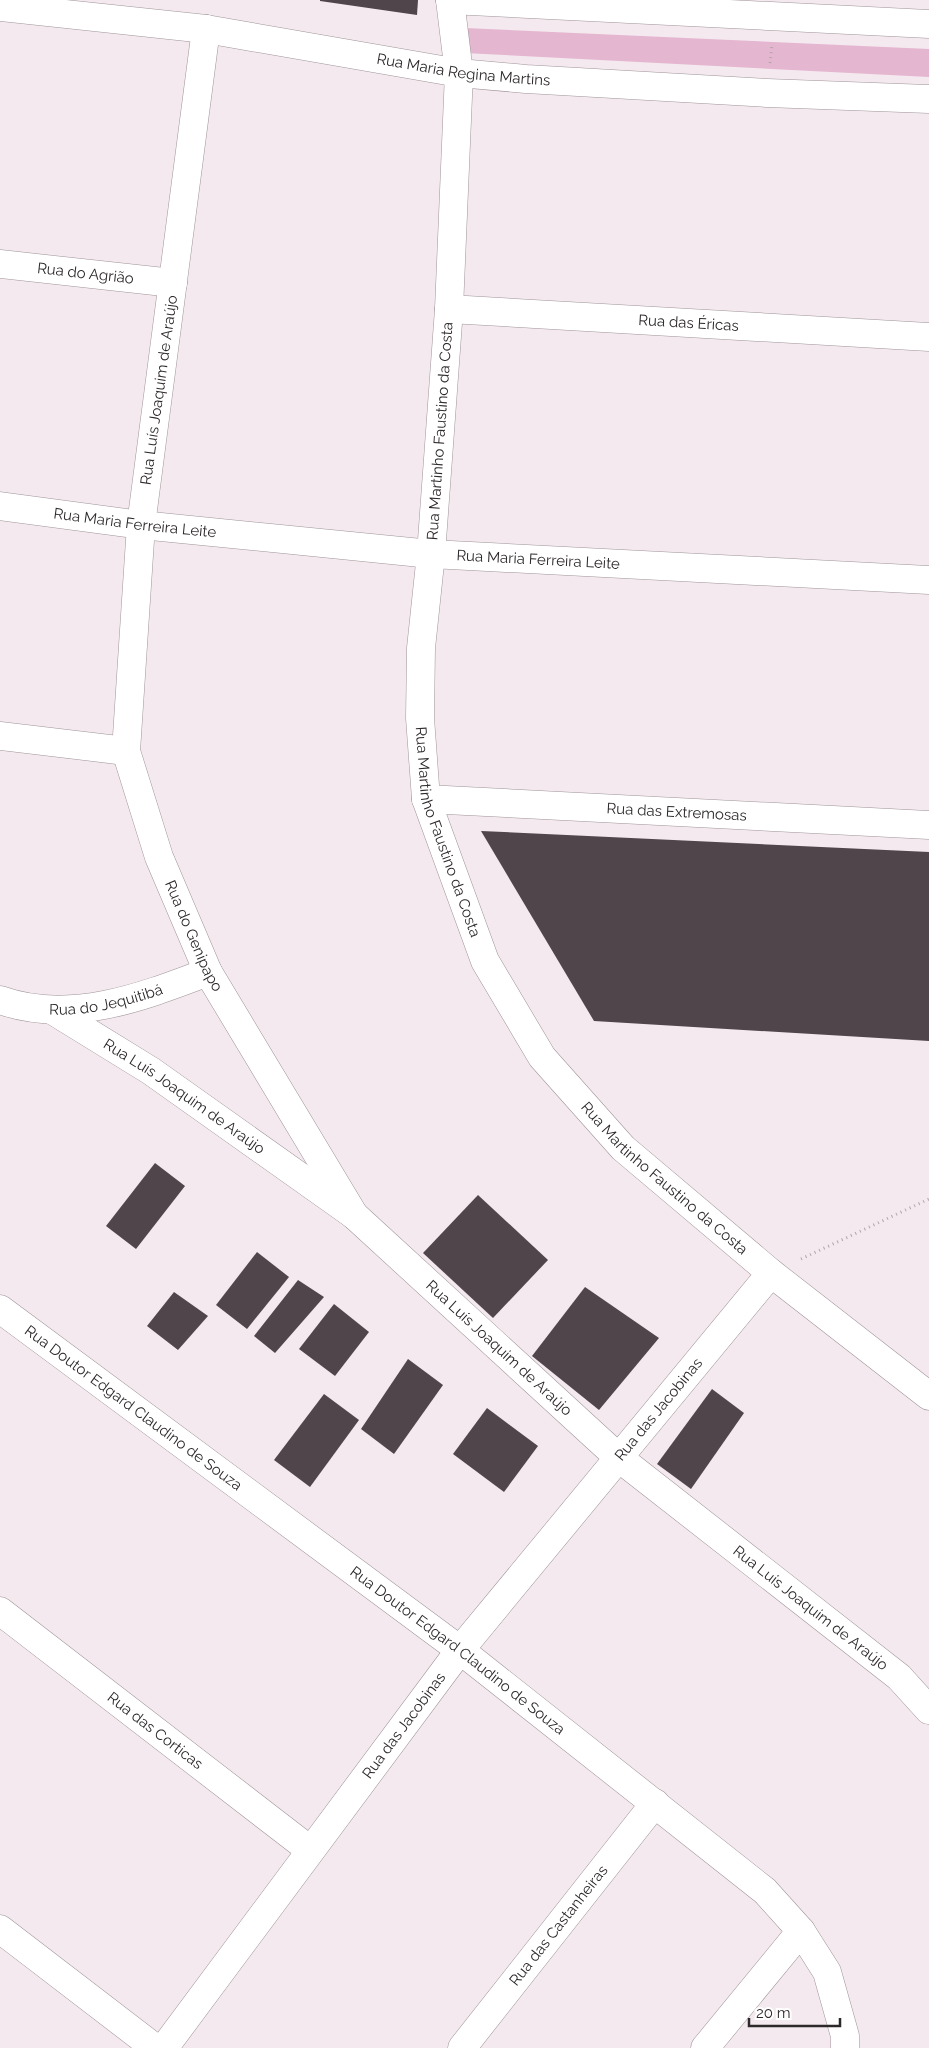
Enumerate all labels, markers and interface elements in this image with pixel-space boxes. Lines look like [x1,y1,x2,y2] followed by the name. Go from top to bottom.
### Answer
[375,50,551,89] street label: Rua Maria Regina Martins
[36,259,135,288] street label: Rua do Agrião
[137,294,181,486] street label: Rua Luís Joaquim de Araújo
[638,311,739,335] street label: Rua das Éricas
[423,321,457,541] street label: Rua Martinho Faustino da Costa
[52,504,217,541] street label: Rua Maria Ferreira Leite
[456,546,621,573] street label: Rua Maria Ferreira Leite
[412,726,485,939] street label: Rua Martinho Faustino da Costa
[606,799,747,825] street label: Rua das Extremosas
[161,878,227,995] street label: Rua do Genipapo
[49,980,165,1019] street label: Rua do Jequitibá
[100,1035,269,1158] street label: Rua Luís Joaquim de Araújo
[577,1098,751,1258] street label: Rua Martinho Faustino da Costa
[422,1277,576,1420] street label: Rua Luís Joaquim de Araújo
[21,1321,246,1494] street label: Rua Doutor Edgard Claudino de Souza
[611,1354,706,1464] street label: Rua das Jacobinas
[730,1542,892,1674] street label: Rua Luís Joaquim de Araújo
[347,1563,569,1739] street label: Rua Doutor Edgard Claudino de Souza
[359,1669,449,1782] street label: Rua das Jacobinas
[104,1688,207,1773] street label: Rua das Corticas
[506,1862,612,1989] street label: Rua das Castanheiras
[749,1996,840,2028] scale bar
[756,2004,791,2022] text: 20 m

